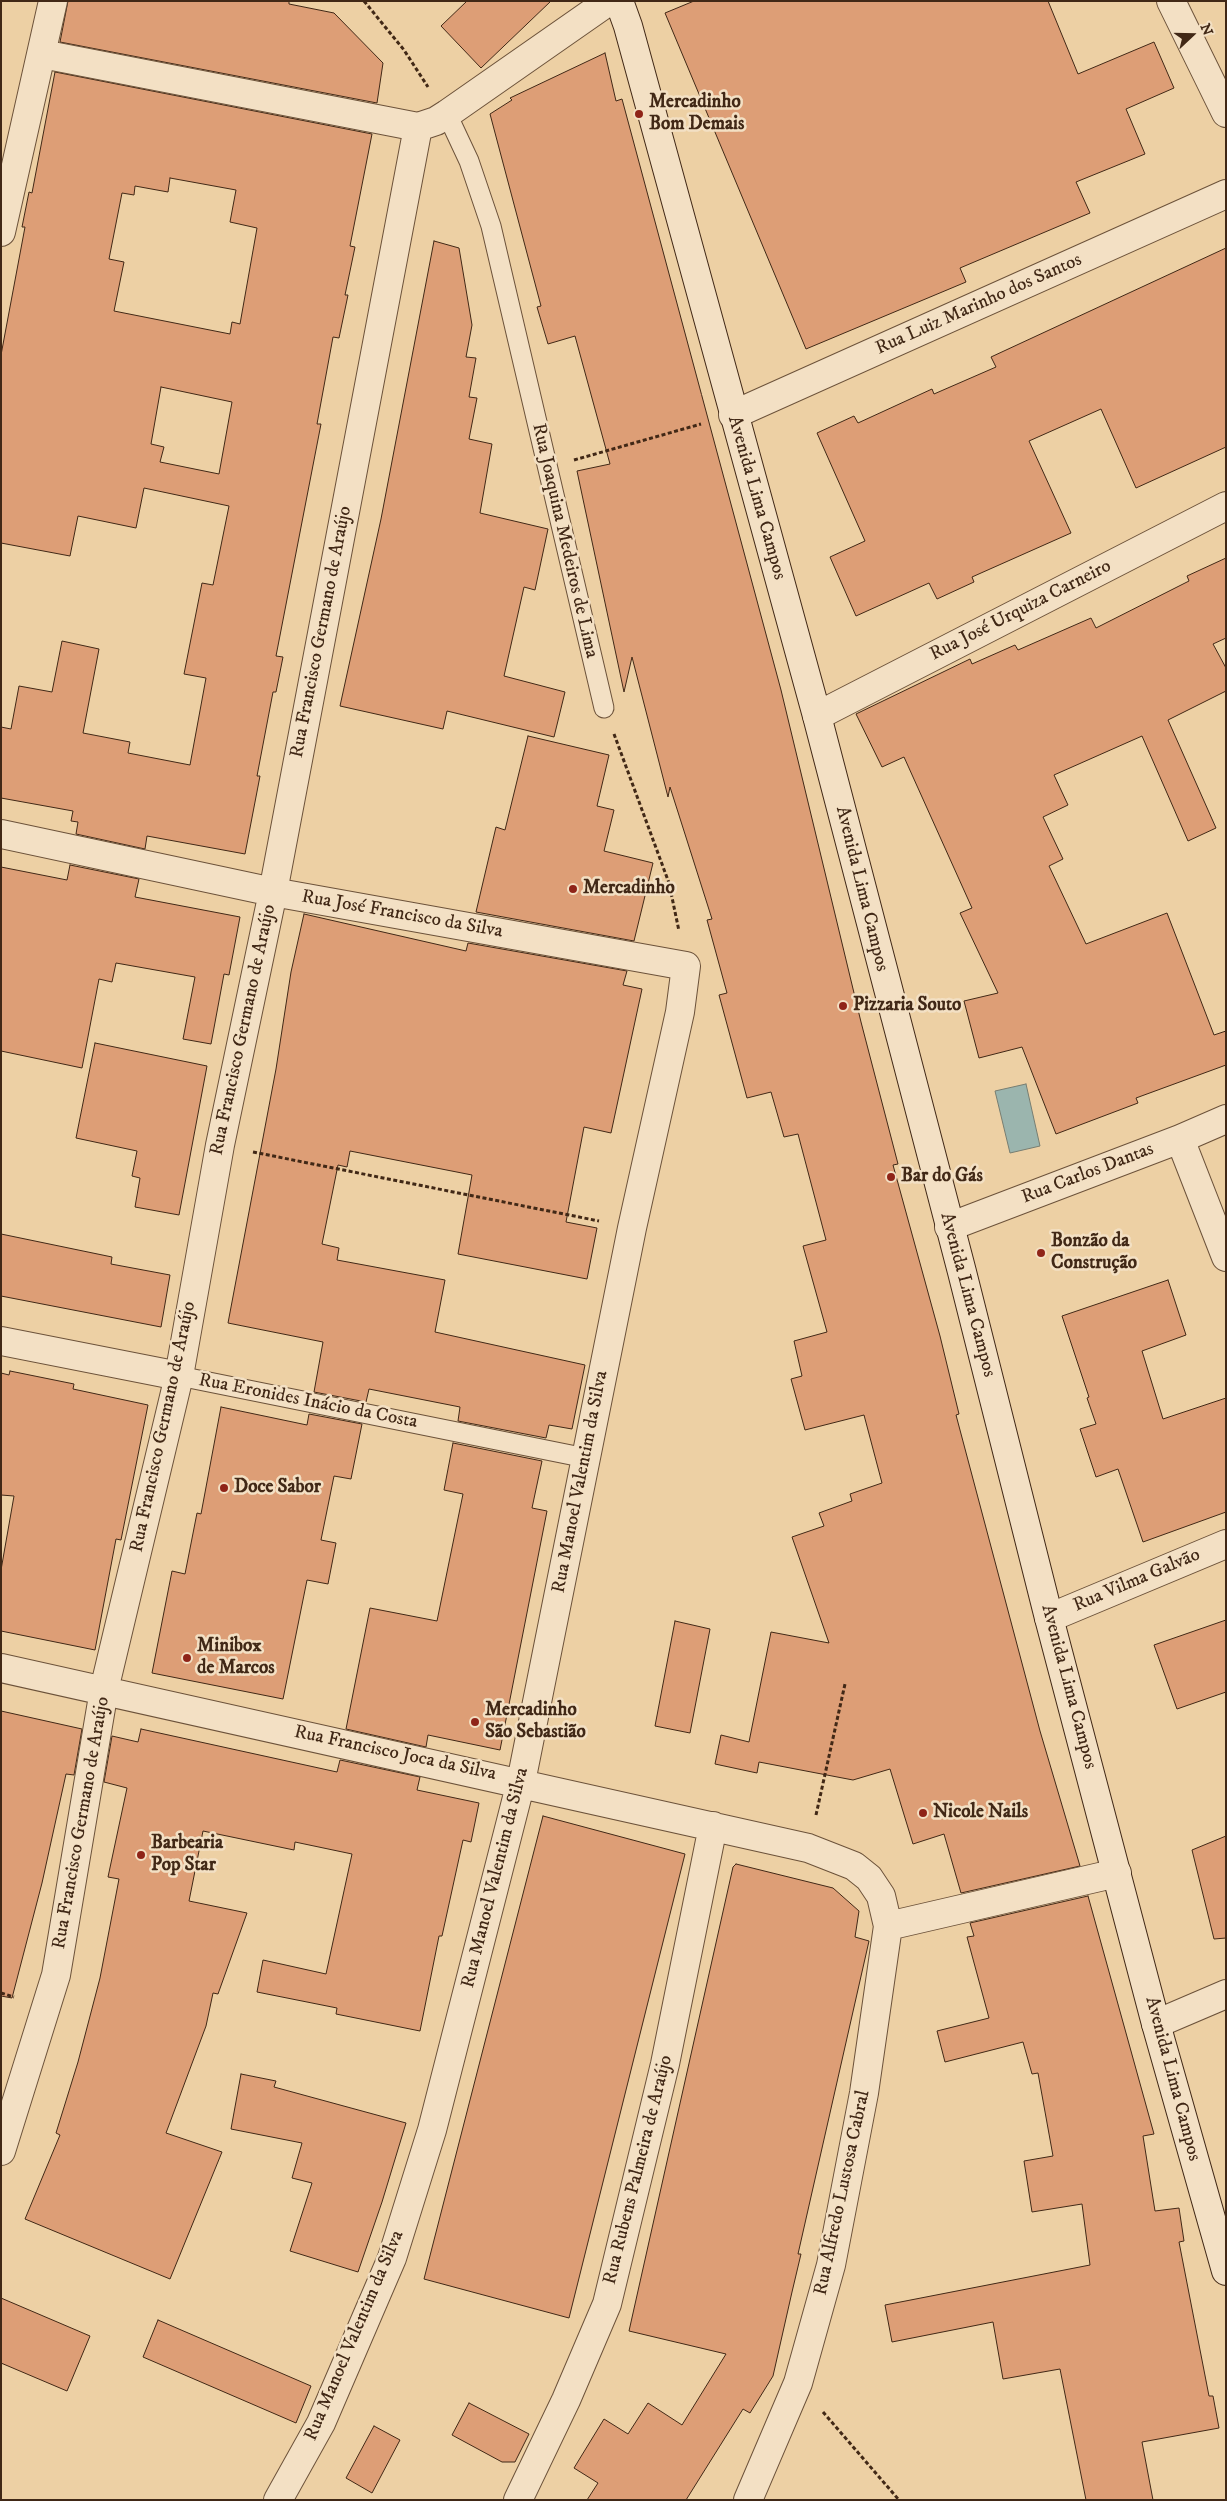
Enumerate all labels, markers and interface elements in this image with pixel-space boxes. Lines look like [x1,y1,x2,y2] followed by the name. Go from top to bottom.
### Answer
[1167,10,1217,60] north arrow
[1196,21,1216,38] text: N
[649,92,744,136] place label: Mercadinho Bom Demais
[633,108,645,120] marker: Mercadinho Bom Demais
[872,249,1086,361] street label: Rua Luiz Marinho dos Santos
[722,413,790,583] street label: Avenida Lima Campos
[526,421,602,661] street label: Rua Joaquina Medeiros de Lima
[286,504,358,760] street label: Rua Francisco Germano de Araújo
[927,555,1115,667] street label: Rua José Urquiza Carneiro
[829,804,893,974] street label: Avenida Lima Campos
[583,878,675,900] place label: Mercadinho
[567,883,579,895] marker: Mercadinho
[300,886,504,944] street label: Rua José Francisco da Silva
[206,902,282,1158] street label: Rua Francisco Germano de Araújo
[853,995,961,1017] place label: Pizzaria Souto
[837,1000,849,1012] marker: Pizzaria Souto
[1019,1138,1157,1210] street label: Rua Carlos Dantas
[901,1166,983,1188] place label: Bar do Gás
[885,1171,897,1183] marker: Bar do Gás
[934,1210,1000,1380] street label: Avenida Lima Campos
[1051,1231,1137,1275] place label: Bonzão da Construção
[1035,1247,1047,1259] marker: Bonzão da Construção
[126,1299,202,1555] street label: Rua Francisco Germano de Araújo
[548,1369,614,1595] street label: Rua Manoel Valentim da Silva
[197,1370,419,1434] street label: Rua Eronides Inácio da Costa
[234,1477,321,1499] place label: Doce Sabor
[218,1482,230,1494] marker: Doce Sabor
[1070,1544,1204,1618] street label: Rua Vilma Galvão
[1035,1602,1101,1772] street label: Avenida Lima Campos
[197,1636,275,1680] place label: Minibox de Marcos
[181,1652,193,1664] marker: Minibox de Marcos
[49,1695,115,1951] street label: Rua Francisco Germano de Araújo
[485,1700,586,1744] place label: Mercadinho São Sebastião
[469,1716,481,1728] marker: Mercadinho São Sebastião
[292,1721,498,1787] street label: Rua Francisco Joca da Silva
[458,1765,534,1991] street label: Rua Manoel Valentim da Silva
[933,1802,1028,1824] place label: Nicole Nails
[917,1807,929,1819] marker: Nicole Nails
[151,1833,223,1877] place label: Barbearia Pop Star
[135,1849,147,1861] marker: Barbearia Pop Star
[1139,1994,1205,2164] street label: Avenida Lima Campos
[599,2053,679,2287] street label: Rua Rubens Palmeira de Araújo
[810,2088,876,2298] street label: Rua Alfredo Lustosa Cabral
[300,2227,410,2445] street label: Rua Manoel Valentim da Silva

